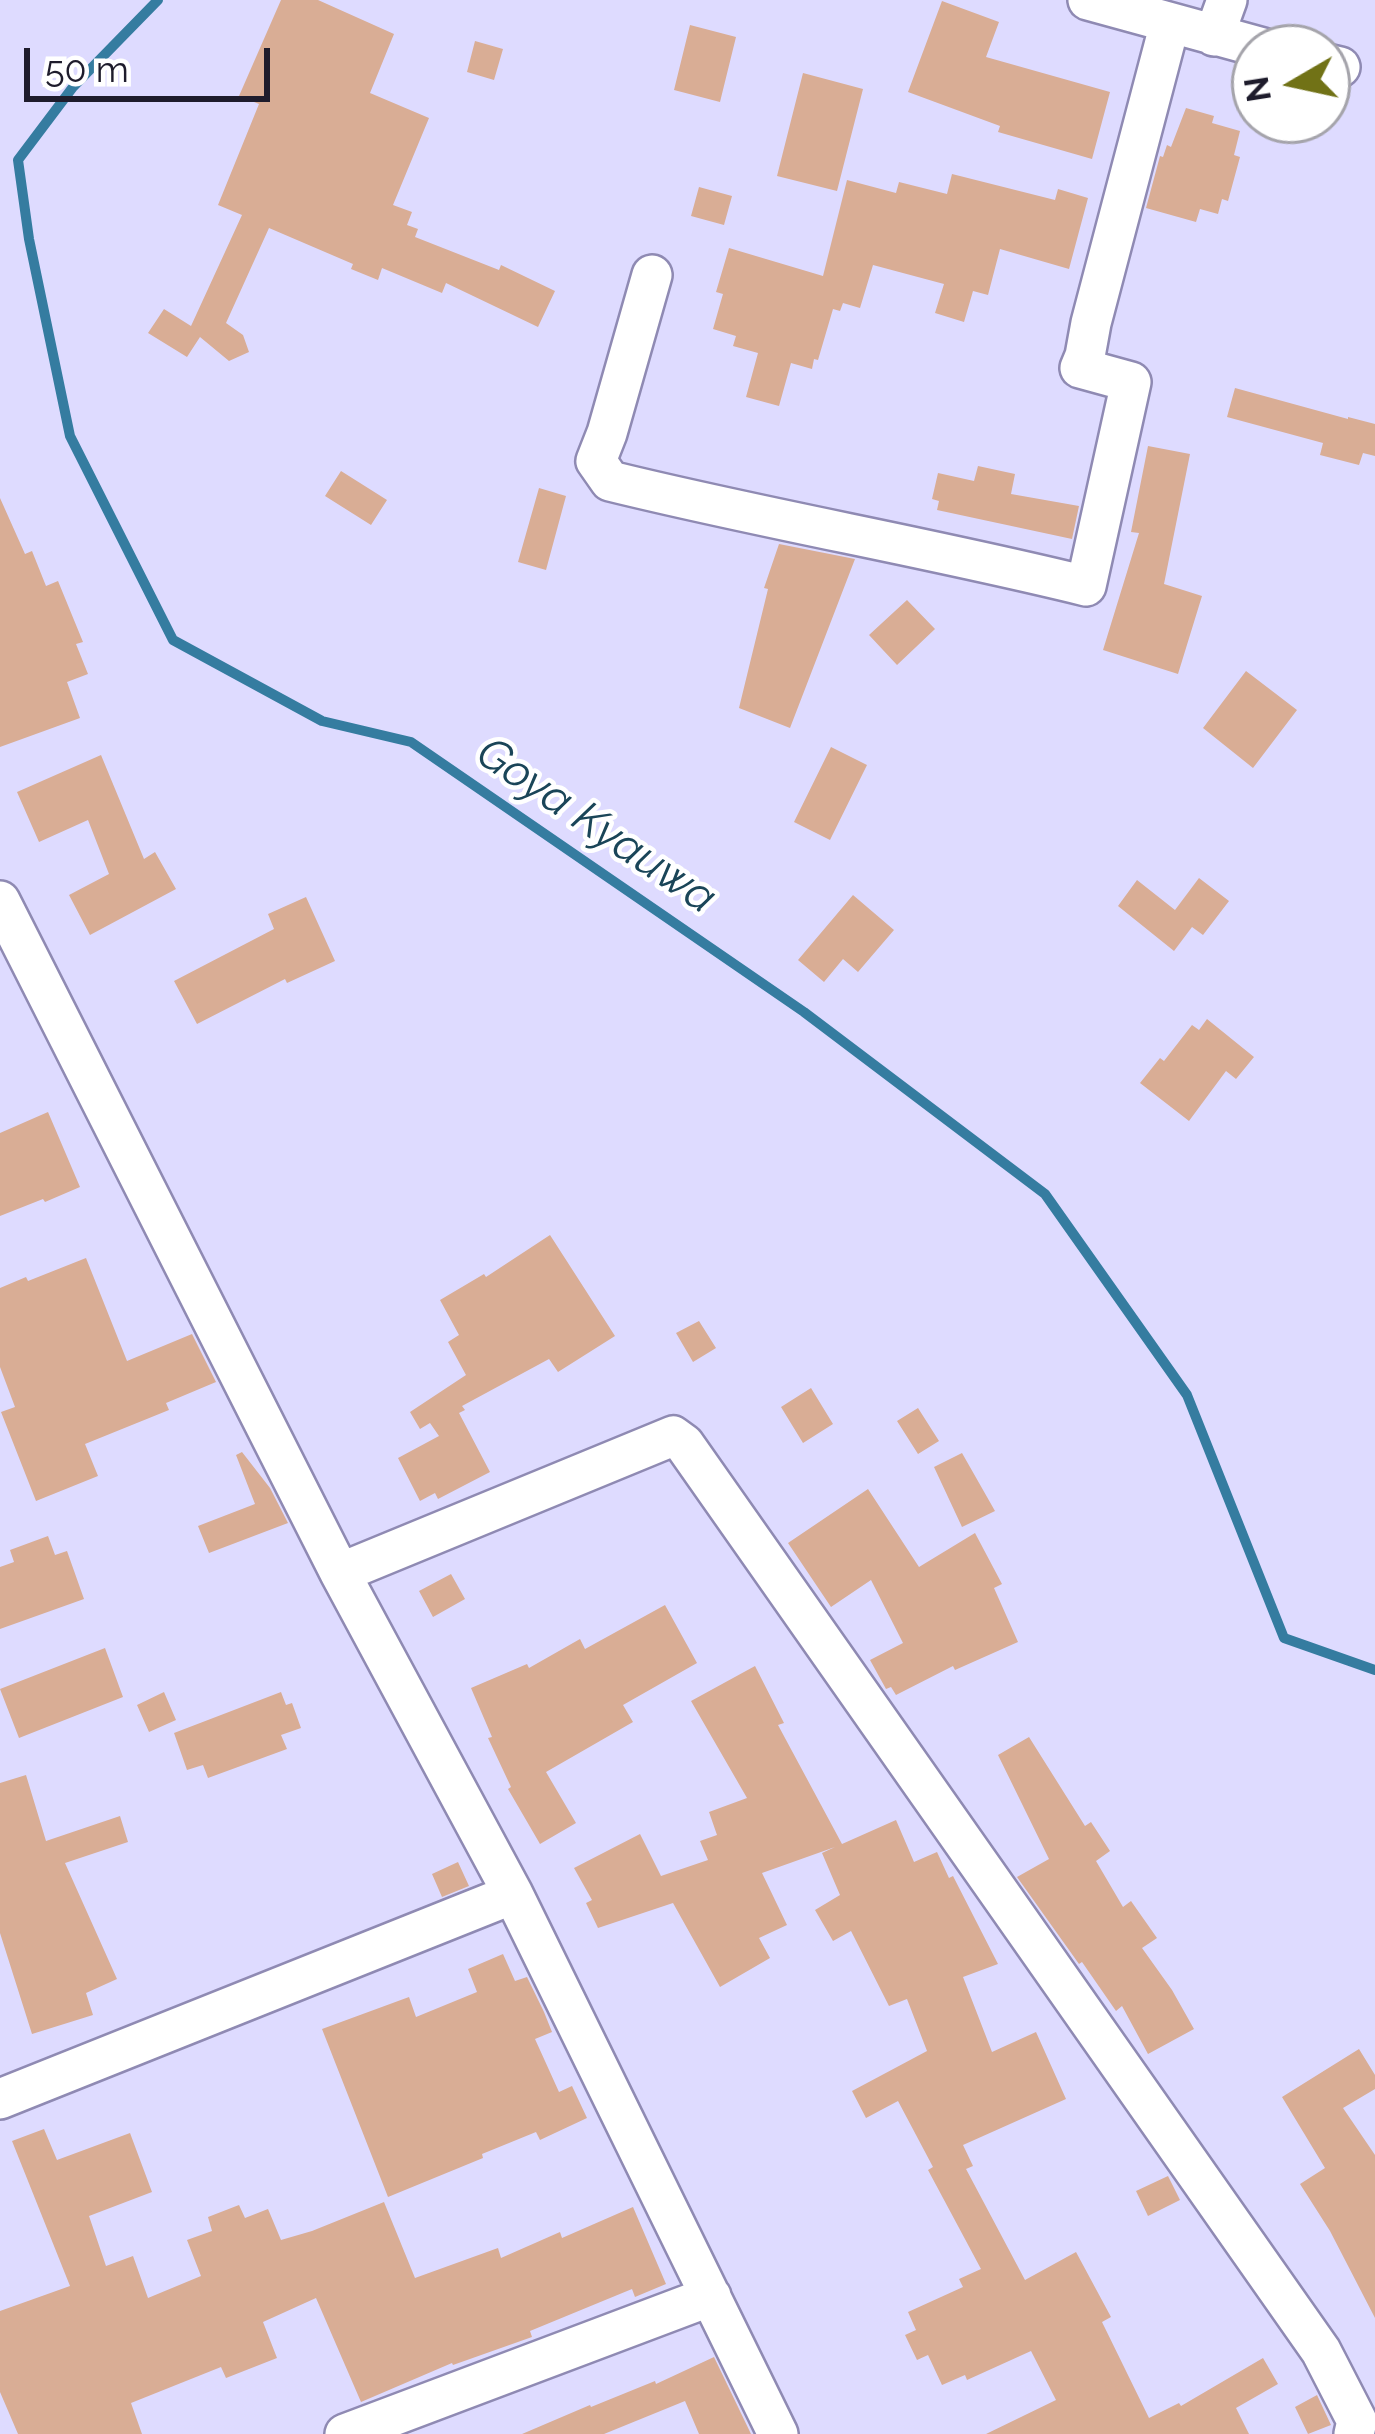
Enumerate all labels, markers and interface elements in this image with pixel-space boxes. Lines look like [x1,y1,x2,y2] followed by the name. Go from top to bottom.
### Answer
[30,24,276,98] scale bar
[1231,24,1351,144] north arrow
[45,48,129,90] text: 50 m
[1237,74,1279,105] text: N
[466,726,726,926] water label: Goya Kyauwa

